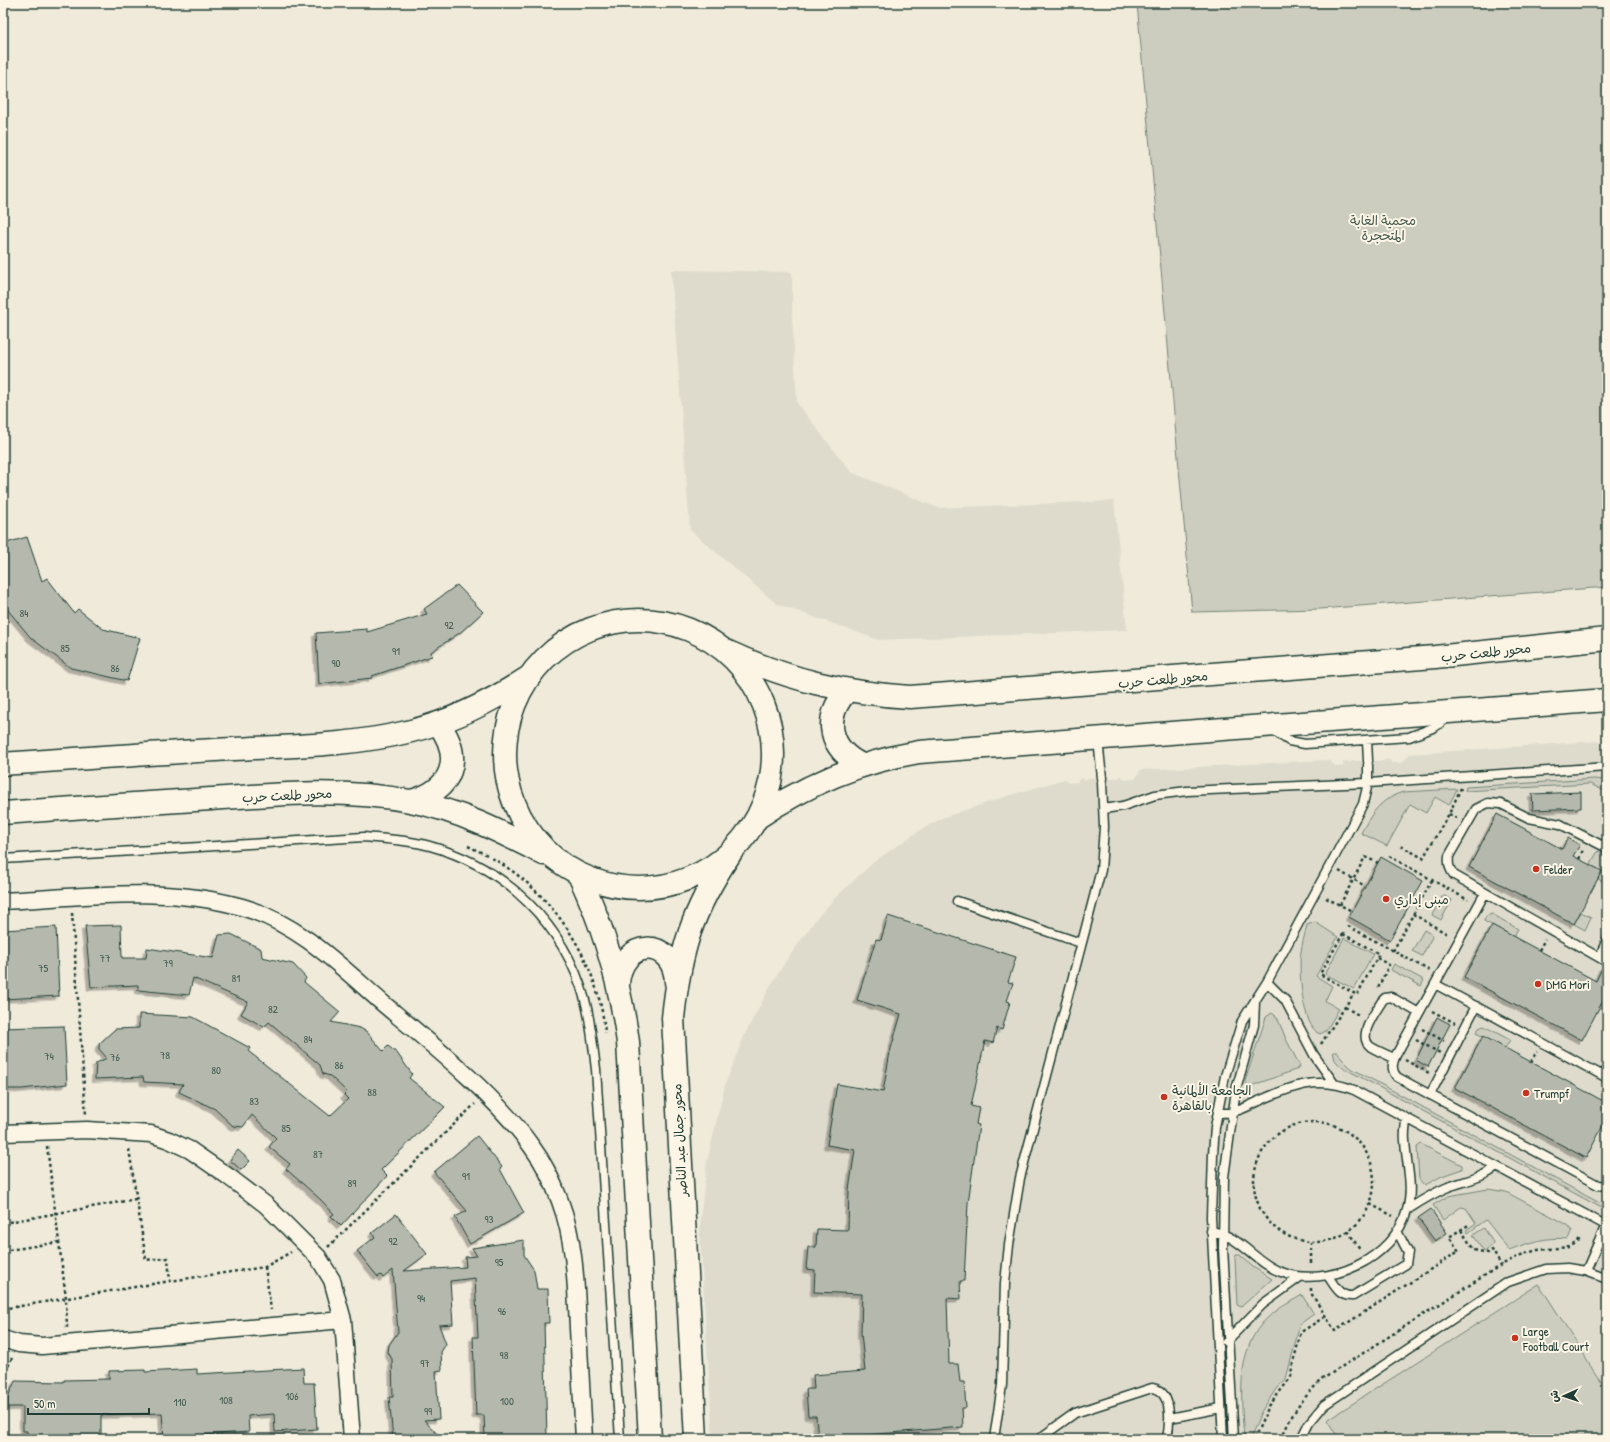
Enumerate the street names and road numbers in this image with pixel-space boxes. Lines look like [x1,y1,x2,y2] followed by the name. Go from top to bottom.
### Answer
[1440,638,1532,666] street label: محور طلعت حرب
[1117,666,1209,692] street label: محور طلعت حرب
[241,784,333,806] street label: محور طلعت حرب
[667,1083,691,1198] street label: محور جمال عبد الناصر

